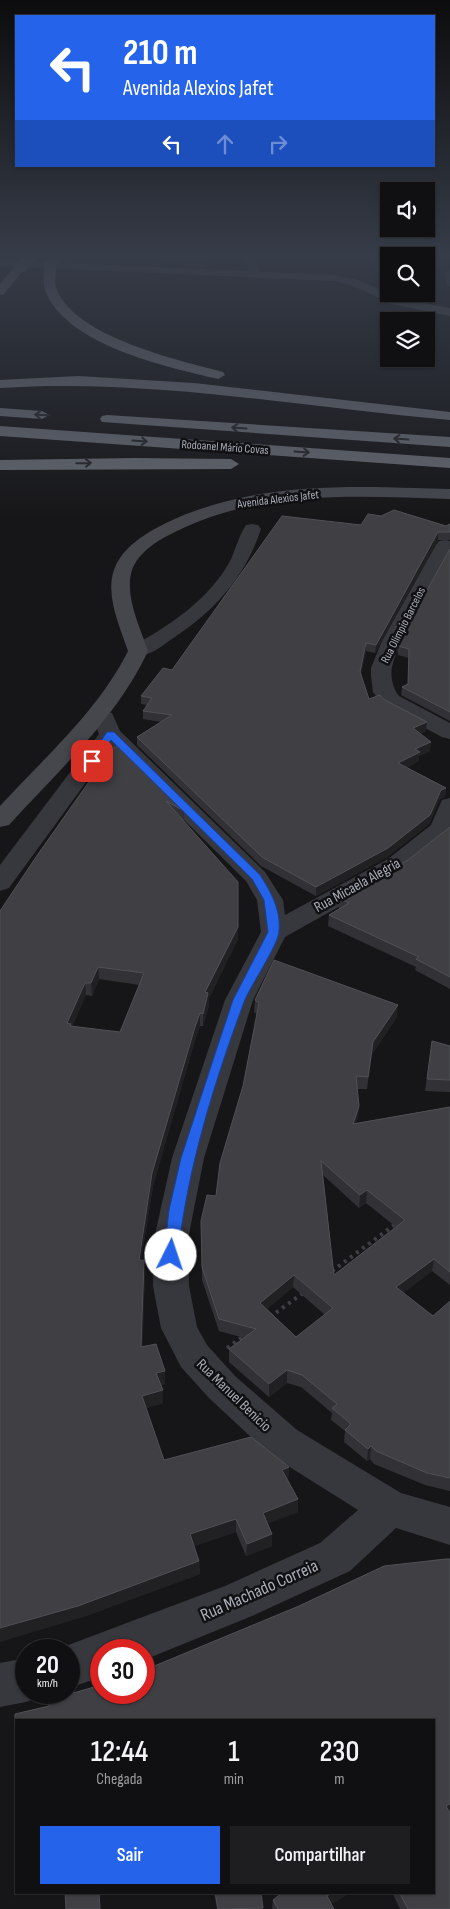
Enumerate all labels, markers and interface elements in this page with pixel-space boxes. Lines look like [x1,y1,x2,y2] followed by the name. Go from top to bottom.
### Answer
[123,32,197,75] text: 210 m
[40,35,105,100] icon: left
[123,75,274,102] text: Avenida Alexios Jafet
[158,130,186,158] icon: left
[211,130,239,158] icon: ahead
[264,130,292,158] icon: right
[380,182,435,367] map controls
[380,182,435,237] button: sound
[380,247,435,302] button: search
[380,312,435,367] button: layers
[34,410,50,419] one-way arrow
[231,423,247,433] one-way arrow
[394,434,410,443] one-way arrow
[132,436,148,445] one-way arrow
[181,437,269,458] street label: Rodoanel Mário Covas
[294,447,310,457] one-way arrow
[75,458,91,468] one-way arrow
[235,487,320,512] street label: Avenida Alexios Jafet
[378,585,429,666] street label: Rua Olímpio Barcelos
[71,740,113,782] pin
[78,747,106,775] icon: arrive
[311,854,404,917] street label: Rua Micaela Alegria
[144,1228,196,1280] position arrow
[192,1355,275,1436] street label: Rua Manuel Benicio
[197,1555,321,1626] street label: Rua Machado Correia
[90,1639,155,1704] speed limit sign: 30
[36,1650,59,1681] text: 20
[37,1676,58,1691] text: km/h
[91,1734,148,1770] text: 12:44
[228,1734,239,1770] text: 1
[320,1734,359,1770] text: 230
[96,1770,143,1789] text: Chegada
[224,1770,244,1789] text: min
[334,1770,345,1789] text: m
[40,1826,220,1884] button: Sair
[230,1826,410,1884] button: Compartilhar

